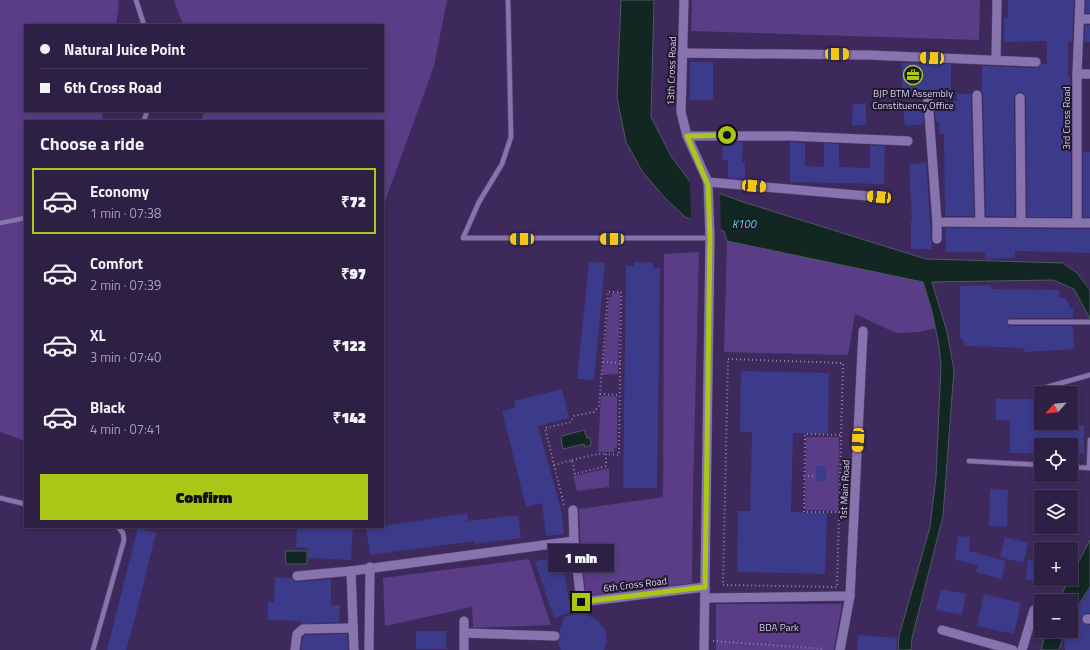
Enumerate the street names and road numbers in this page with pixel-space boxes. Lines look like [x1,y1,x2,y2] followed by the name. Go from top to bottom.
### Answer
[663,36,680,106] street label: 13th Cross Road
[1059,86,1074,150] street label: 3rd Cross Road
[835,459,854,521] street label: 1st Main Road
[602,573,668,596] street label: 6th Cross Road

